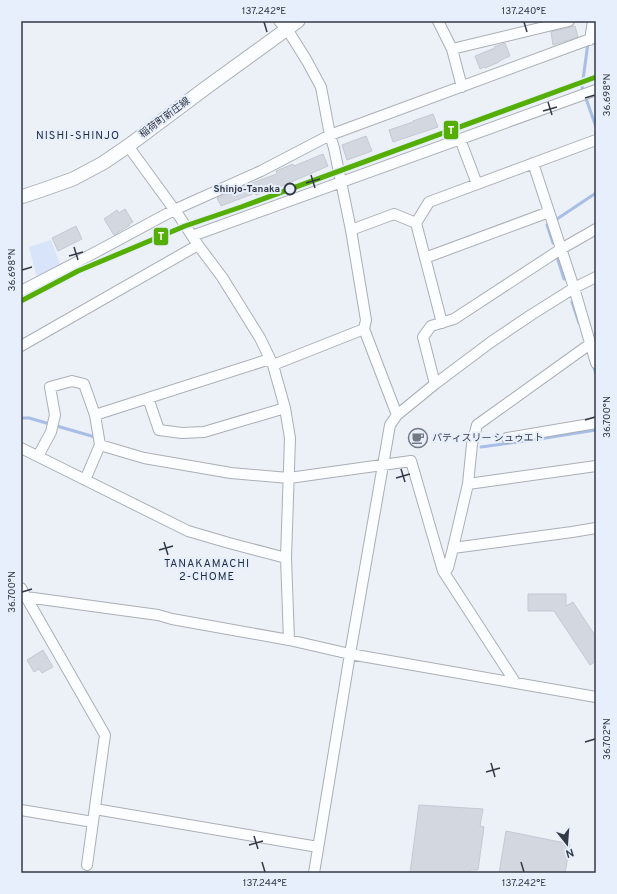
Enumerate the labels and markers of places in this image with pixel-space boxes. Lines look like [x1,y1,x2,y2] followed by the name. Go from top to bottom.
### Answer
[283,182,297,196] marker: Shinjo-Tanaka
[213,183,280,196] place label: Shinjo-Tanaka
[407,427,429,449] cafe icon: パティスリー シュゥエト
[432,432,544,445] place label: パティスリー シュゥエト

